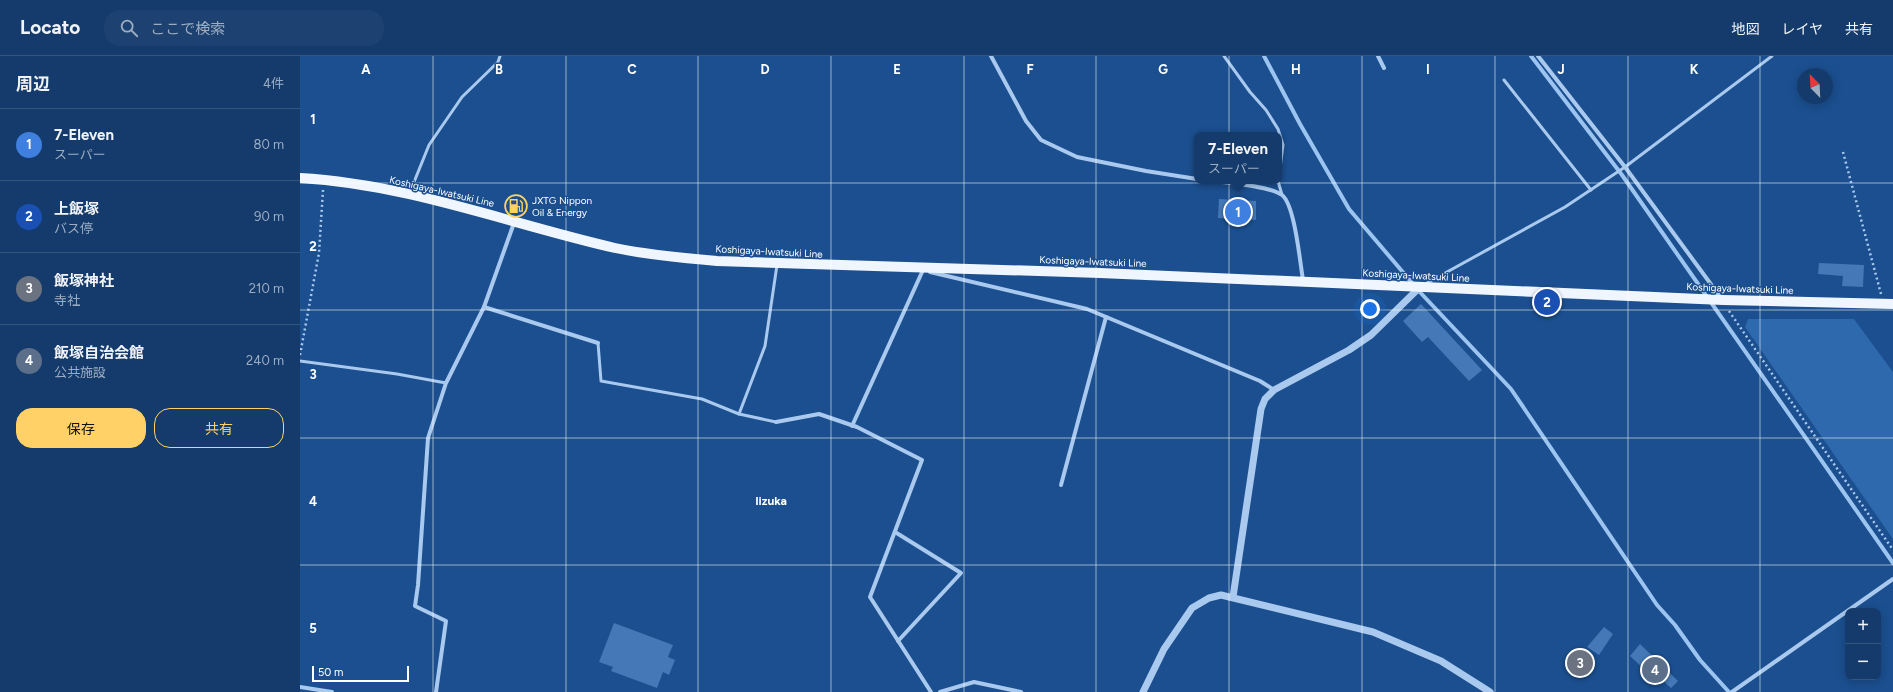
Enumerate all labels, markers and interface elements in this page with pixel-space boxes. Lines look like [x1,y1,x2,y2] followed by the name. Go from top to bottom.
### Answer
[104,10,384,46] search box
[20,16,80,39] text: Locato
[118,17,140,39] icon: search
[150,20,225,38] text: ここで検索
[1731,21,1759,38] text: 地図
[1781,21,1823,38] text: レイヤ
[1845,21,1873,38] text: 共有
[361,62,371,77] text: A
[495,62,503,77] text: B
[627,62,637,77] text: C
[760,62,770,77] text: D
[893,62,901,77] text: E
[1026,62,1034,77] text: F
[1158,62,1168,77] text: G
[1291,62,1301,77] text: H
[1426,62,1430,77] text: I
[1557,62,1565,77] text: J
[1690,62,1699,77] text: K
[1797,68,1833,104] north arrow
[16,74,50,94] text: 周辺
[263,76,284,91] text: 4件
[310,112,316,127] text: 1
[54,126,114,144] text: 7-Eleven
[1194,132,1282,184] popup
[26,137,32,152] text: 1
[253,137,284,152] text: 80 m
[1208,140,1268,158] text: 7-Eleven
[54,147,106,162] text: スーパー
[1208,161,1260,176] text: スーパー
[388,173,496,210] street label: Koshigaya-Iwatsuki Line
[503,193,529,219] fuel station icon: JXTG Nippon Oil & Energy
[532,194,593,219] place label: JXTG Nippon Oil & Energy
[1225,197,1251,227] pin: 1
[54,200,99,218] text: 上飯塚
[25,209,33,224] text: 2
[254,209,284,224] text: 90 m
[54,221,93,236] text: バス停
[309,239,317,254] text: 2
[715,242,823,261] street label: Koshigaya-Iwatsuki Line
[1039,253,1147,270] street label: Koshigaya-Iwatsuki Line
[1362,266,1470,285] street label: Koshigaya-Iwatsuki Line
[54,272,114,290] text: 飯塚神社
[1686,280,1794,297] street label: Koshigaya-Iwatsuki Line
[25,281,33,296] text: 3
[249,281,284,296] text: 210 m
[1534,287,1560,317] pin: 2
[54,293,80,308] text: 寺社
[1360,299,1380,319] your location
[54,344,144,362] text: 飯塚自治会館
[25,353,33,368] text: 4
[246,353,284,368] text: 240 m
[54,365,106,380] text: 公共施設
[309,367,317,382] text: 3
[16,408,146,448] button: 保存
[154,408,284,448] button: 共有
[309,494,317,509] text: 4
[755,494,787,508] district label: Iizuka
[1845,608,1881,680] map controls
[1845,608,1881,644] button: +
[309,621,317,636] text: 5
[1845,644,1881,680] button: −
[1567,648,1593,678] pin: 3
[1642,655,1668,685] pin: 4
[312,664,409,683] scale bar
[318,666,343,679] text: 50 m

